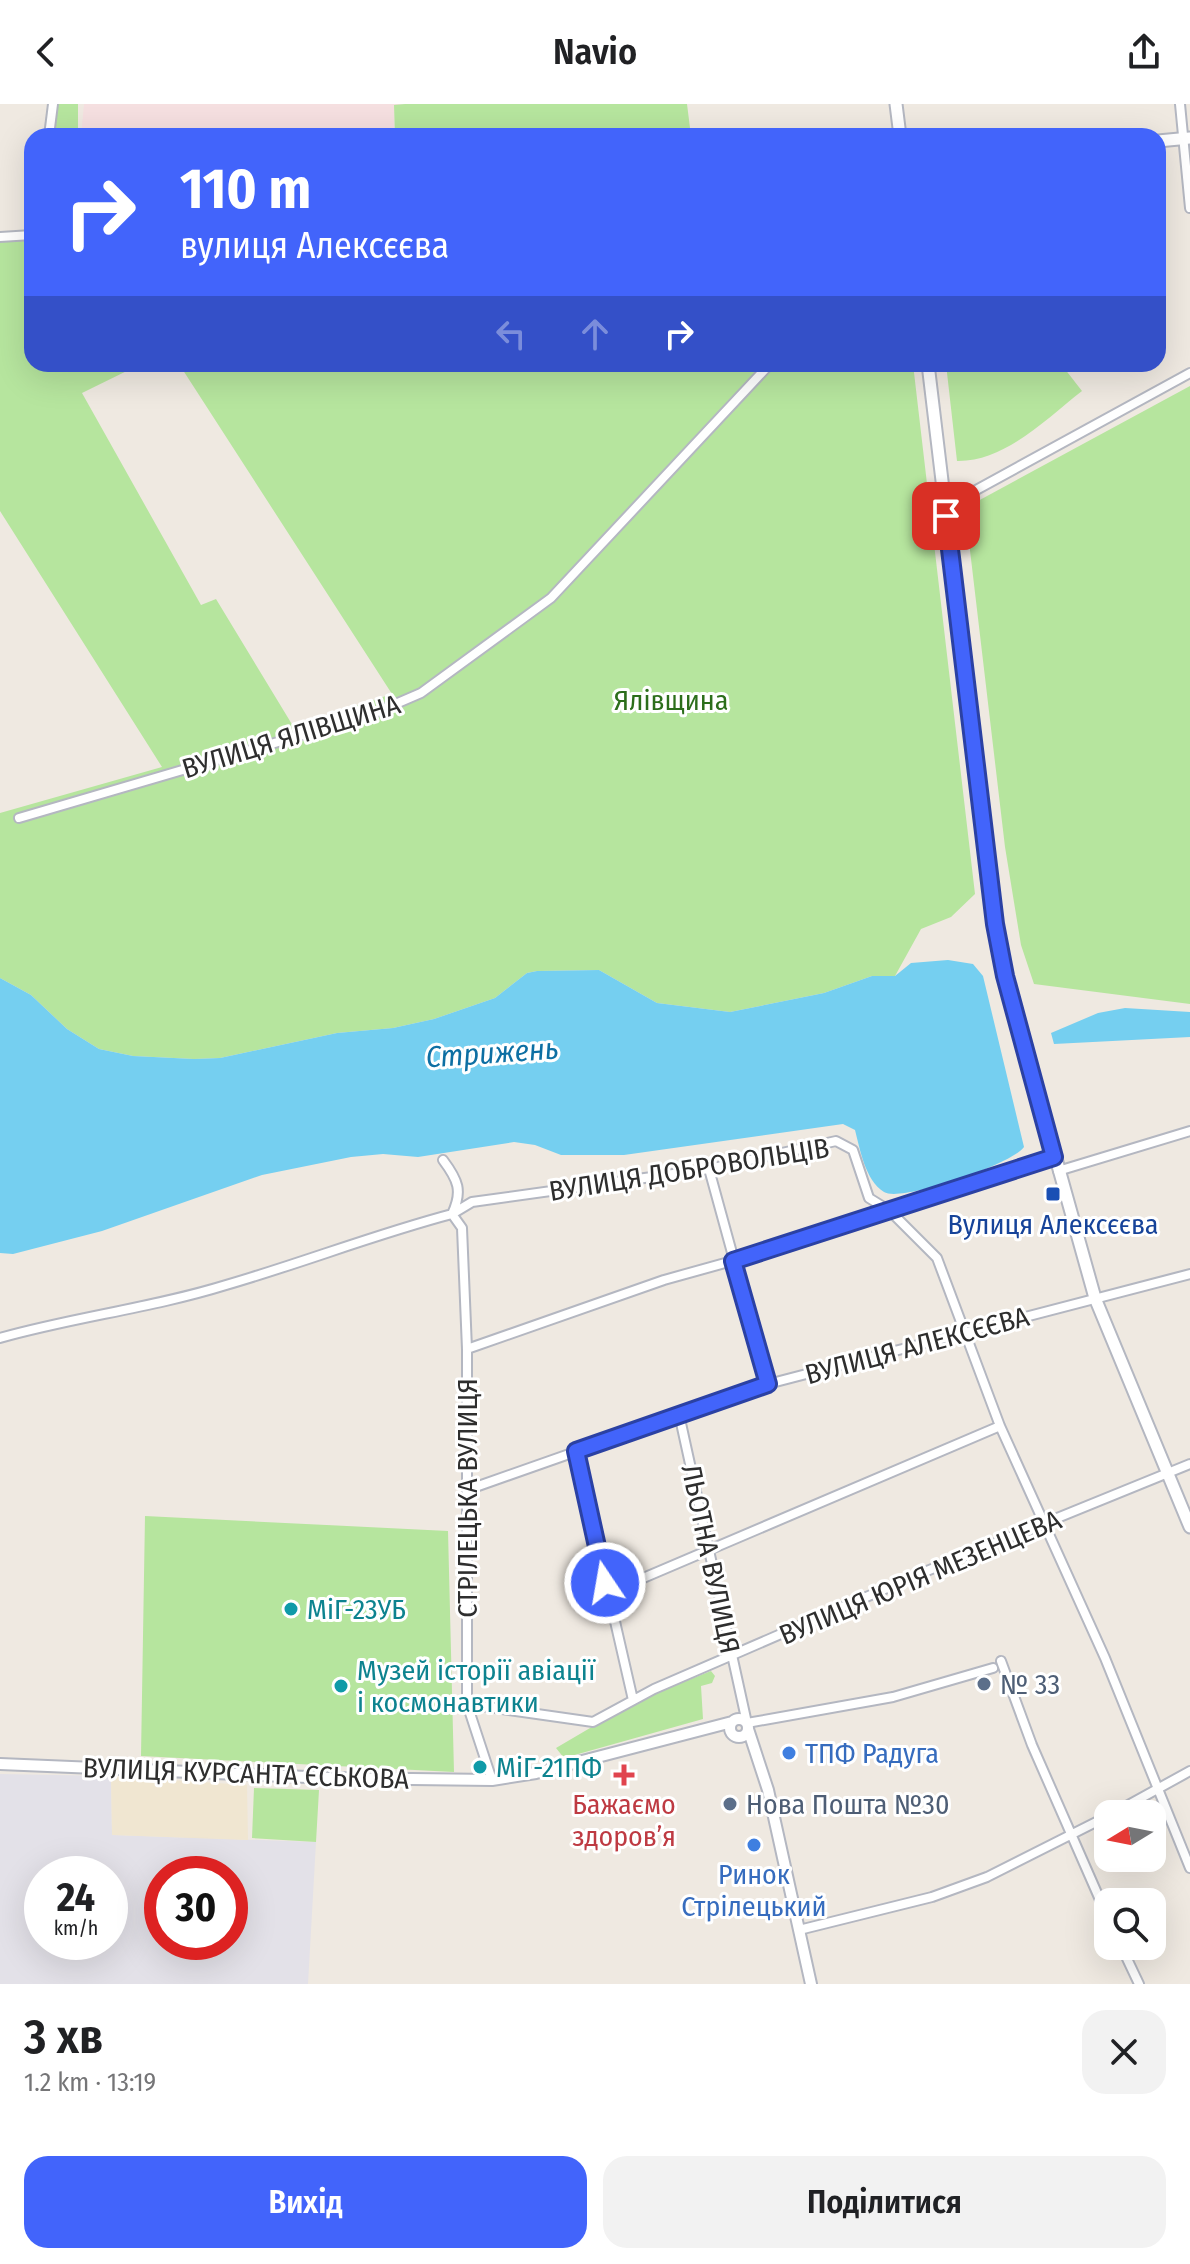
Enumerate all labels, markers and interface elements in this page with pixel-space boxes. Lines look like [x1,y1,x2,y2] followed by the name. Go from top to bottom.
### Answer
[24,30,68,74] icon: back
[553,30,637,74] text: Navio
[1122,30,1166,74] icon: share
[180,156,311,223] text: 110 m
[48,160,152,264] icon: right
[180,224,449,268] text: вулиця Алексєєва
[489,312,533,356] icon: left
[573,312,617,356] icon: ahead
[657,312,701,356] icon: right
[912,482,980,550] pin
[924,494,968,538] icon: arrive
[614,684,728,717] park label: Ялівщина
[178,688,404,785] street label: ВУЛИЦЯ ЯЛІВЩИНА
[424,1030,560,1076] water label: Стрижень
[547,1131,831,1208] street label: ВУЛИЦЯ ДОБРОВОЛЬЦІВ
[1044,1185,1062,1203] marker: Вулиця Алексєєва
[948,1208,1158,1241] place label: Вулиця Алексєєва
[802,1300,1033,1391] street label: ВУЛИЦЯ АЛЕКСЄЄВА
[451,1378,484,1618] street label: СТРІЛЕЦЬКА ВУЛИЦЯ
[674,1462,747,1657] street label: ЛЬОТНА ВУЛИЦЯ
[774,1503,1066,1652] street label: ВУЛИЦЯ ЮРІЯ МЕЗЕНЦЕВА
[563,1541,647,1625] position arrow
[307,1593,406,1626] place label: МіГ-23УБ
[282,1600,300,1618] marker: МіГ-23УБ
[357,1654,596,1719] place label: Музей історії авіації і космонавтики
[1000,1668,1060,1701] place label: № 33
[975,1675,993,1693] marker: № 33
[332,1677,350,1695] marker: Музей історії авіації і космонавтики
[805,1737,939,1770] place label: ТПФ Радуга
[780,1744,798,1762] marker: ТПФ Радуга
[82,1751,410,1796] street label: ВУЛИЦЯ КУРСАНТА ЄСЬКОВА
[496,1751,602,1784] place label: МіГ-21ПФ
[471,1758,489,1776] marker: МіГ-21ПФ
[615,1766,633,1784] marker: Бажаємо здоров’я
[572,1788,676,1853] place label: Бажаємо здоров’я
[746,1788,950,1821] place label: Нова Пошта №30
[721,1795,739,1813] marker: Нова Пошта №30
[1094,1800,1166,1872] north arrow
[1094,1800,1166,1960] map controls
[745,1836,763,1854] marker: Ринок Стрілецький
[144,1856,248,1960] speed limit sign: 30
[681,1858,827,1923] place label: Ринок Стрілецький
[57,1874,95,1922] text: 24
[1094,1888,1166,1960] button: search
[54,1916,98,1940] text: km/h
[24,2008,103,2066] text: 3 хв
[1082,2010,1166,2094] button: close
[24,2067,156,2098] text: 1.2 km · 13:19
[24,2156,587,2248] button: Вихід
[603,2156,1166,2248] button: Поділитися

